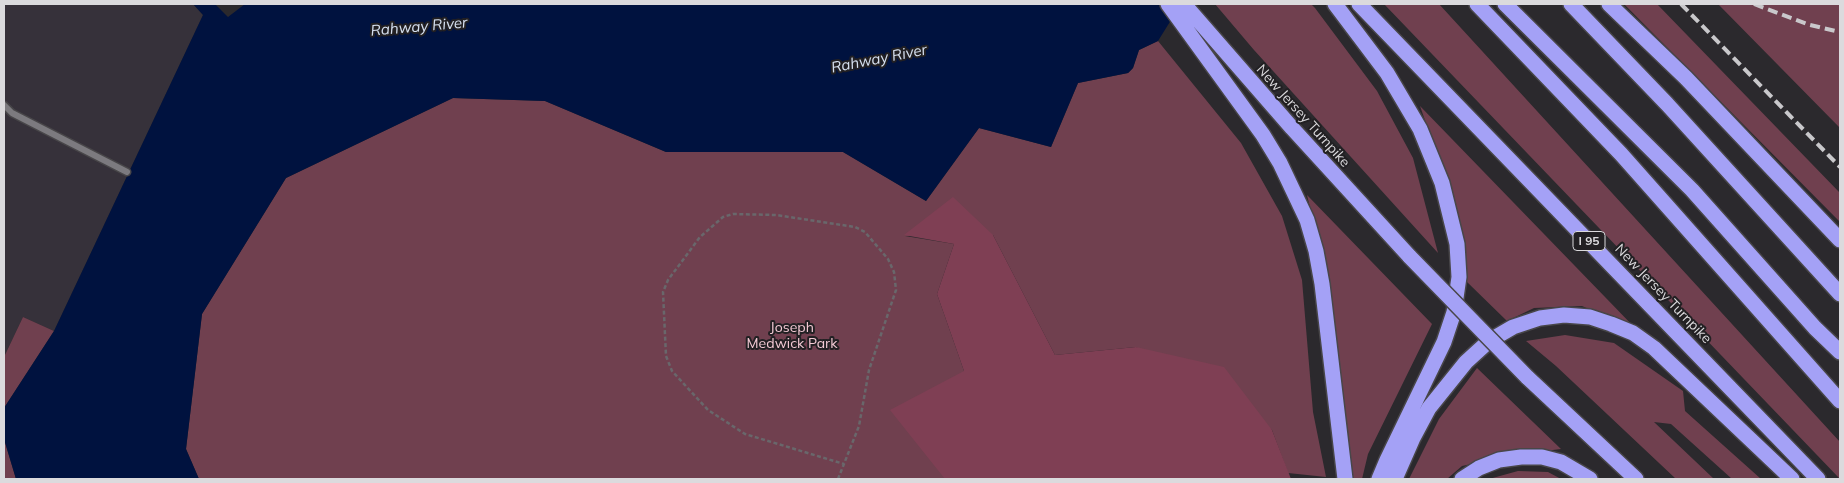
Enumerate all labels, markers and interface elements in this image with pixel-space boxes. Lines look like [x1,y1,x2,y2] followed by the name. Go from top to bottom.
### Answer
[370,14,468,40] water label: Rahway River
[830,41,928,77] water label: Rahway River
[1253,61,1353,171] street label: New Jersey Turnpike
[1573,232,1605,250] road number: I 95
[1611,241,1715,347] street label: New Jersey Turnpike
[747,320,837,352] park label: Joseph Medwick Park

